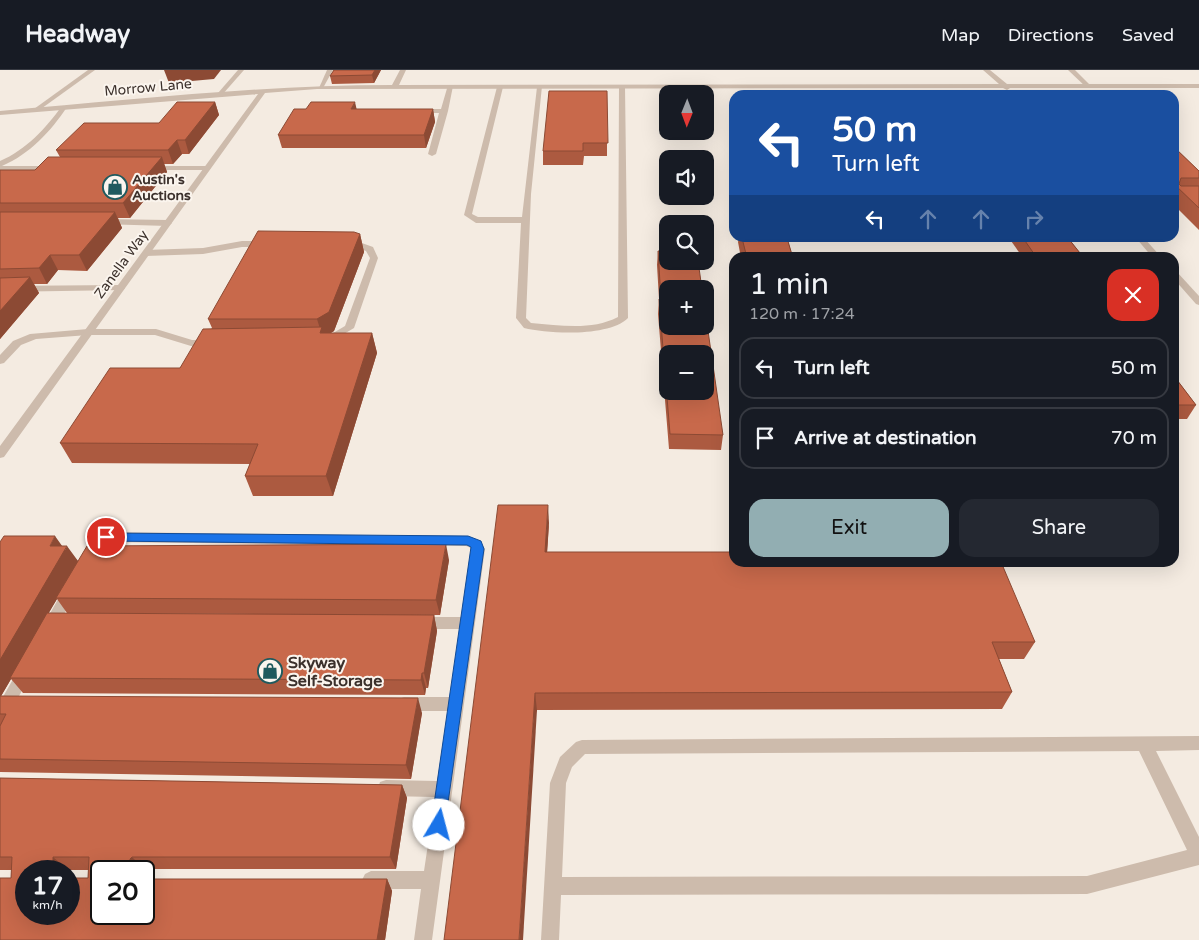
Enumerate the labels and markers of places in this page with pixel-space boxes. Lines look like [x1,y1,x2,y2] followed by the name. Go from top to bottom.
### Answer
[132,171,191,204] place label: Austin's Auctions
[102,174,128,200] shop icon: Austin's Auctions
[85,516,127,558] pin
[288,653,382,691] place label: Skyway Self-Storage
[257,658,283,684] shop icon: Skyway Self-Storage

